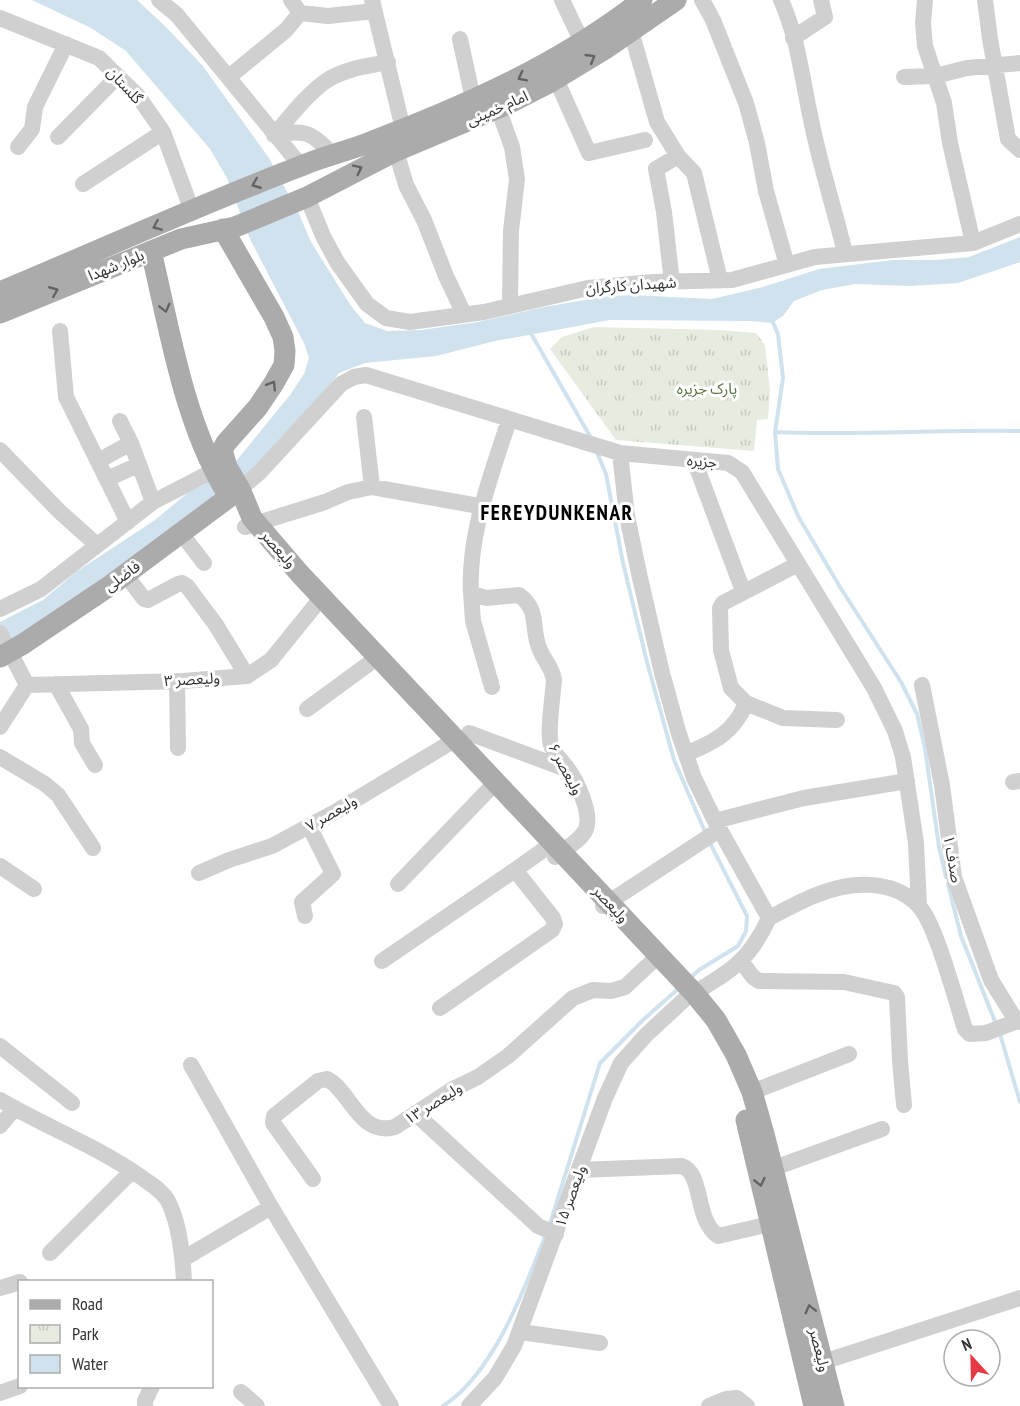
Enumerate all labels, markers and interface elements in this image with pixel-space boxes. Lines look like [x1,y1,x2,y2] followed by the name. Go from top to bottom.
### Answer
[585,53,595,65] one-way arrow
[103,63,147,108] street label: گلستان
[518,70,528,81] one-way arrow
[463,86,532,132] street label: امام خمینی
[352,165,363,176] one-way arrow
[251,177,262,189] one-way arrow
[153,219,164,231] one-way arrow
[85,245,147,285] street label: بلوار شهدا
[585,272,677,298] street label: شهیدان کارگران
[48,286,59,298] one-way arrow
[157,303,170,313] one-way arrow
[677,379,737,399] park label: پارک جزیره
[265,381,277,391] one-way arrow
[686,450,718,472] street label: جزیره
[480,499,634,526] district label: FEREYDUNKENAR
[257,525,301,572] street label: ولیعصر
[100,556,144,595] street label: فاضلی
[164,668,220,690] street label: ولیعصر ۳
[544,740,588,798] street label: ولیعصر ۶
[302,791,360,835] street label: ولیعصر ۷
[939,834,967,884] street label: صدف ۱
[588,881,633,927] street label: ولیعصر
[401,1078,465,1128] street label: ولیعصر ۱۳
[550,1162,590,1230] street label: ولیعصر ۱۵
[753,1177,766,1187] one-way arrow
[18,1280,213,1388] legend
[72,1292,103,1315] text: Road
[804,1304,817,1314] one-way arrow
[72,1322,99,1345] text: Park
[805,1325,835,1374] street label: ولیعصر
[942,1328,1002,1388] north arrow
[959,1333,974,1355] text: N
[72,1352,108,1375] text: Water

